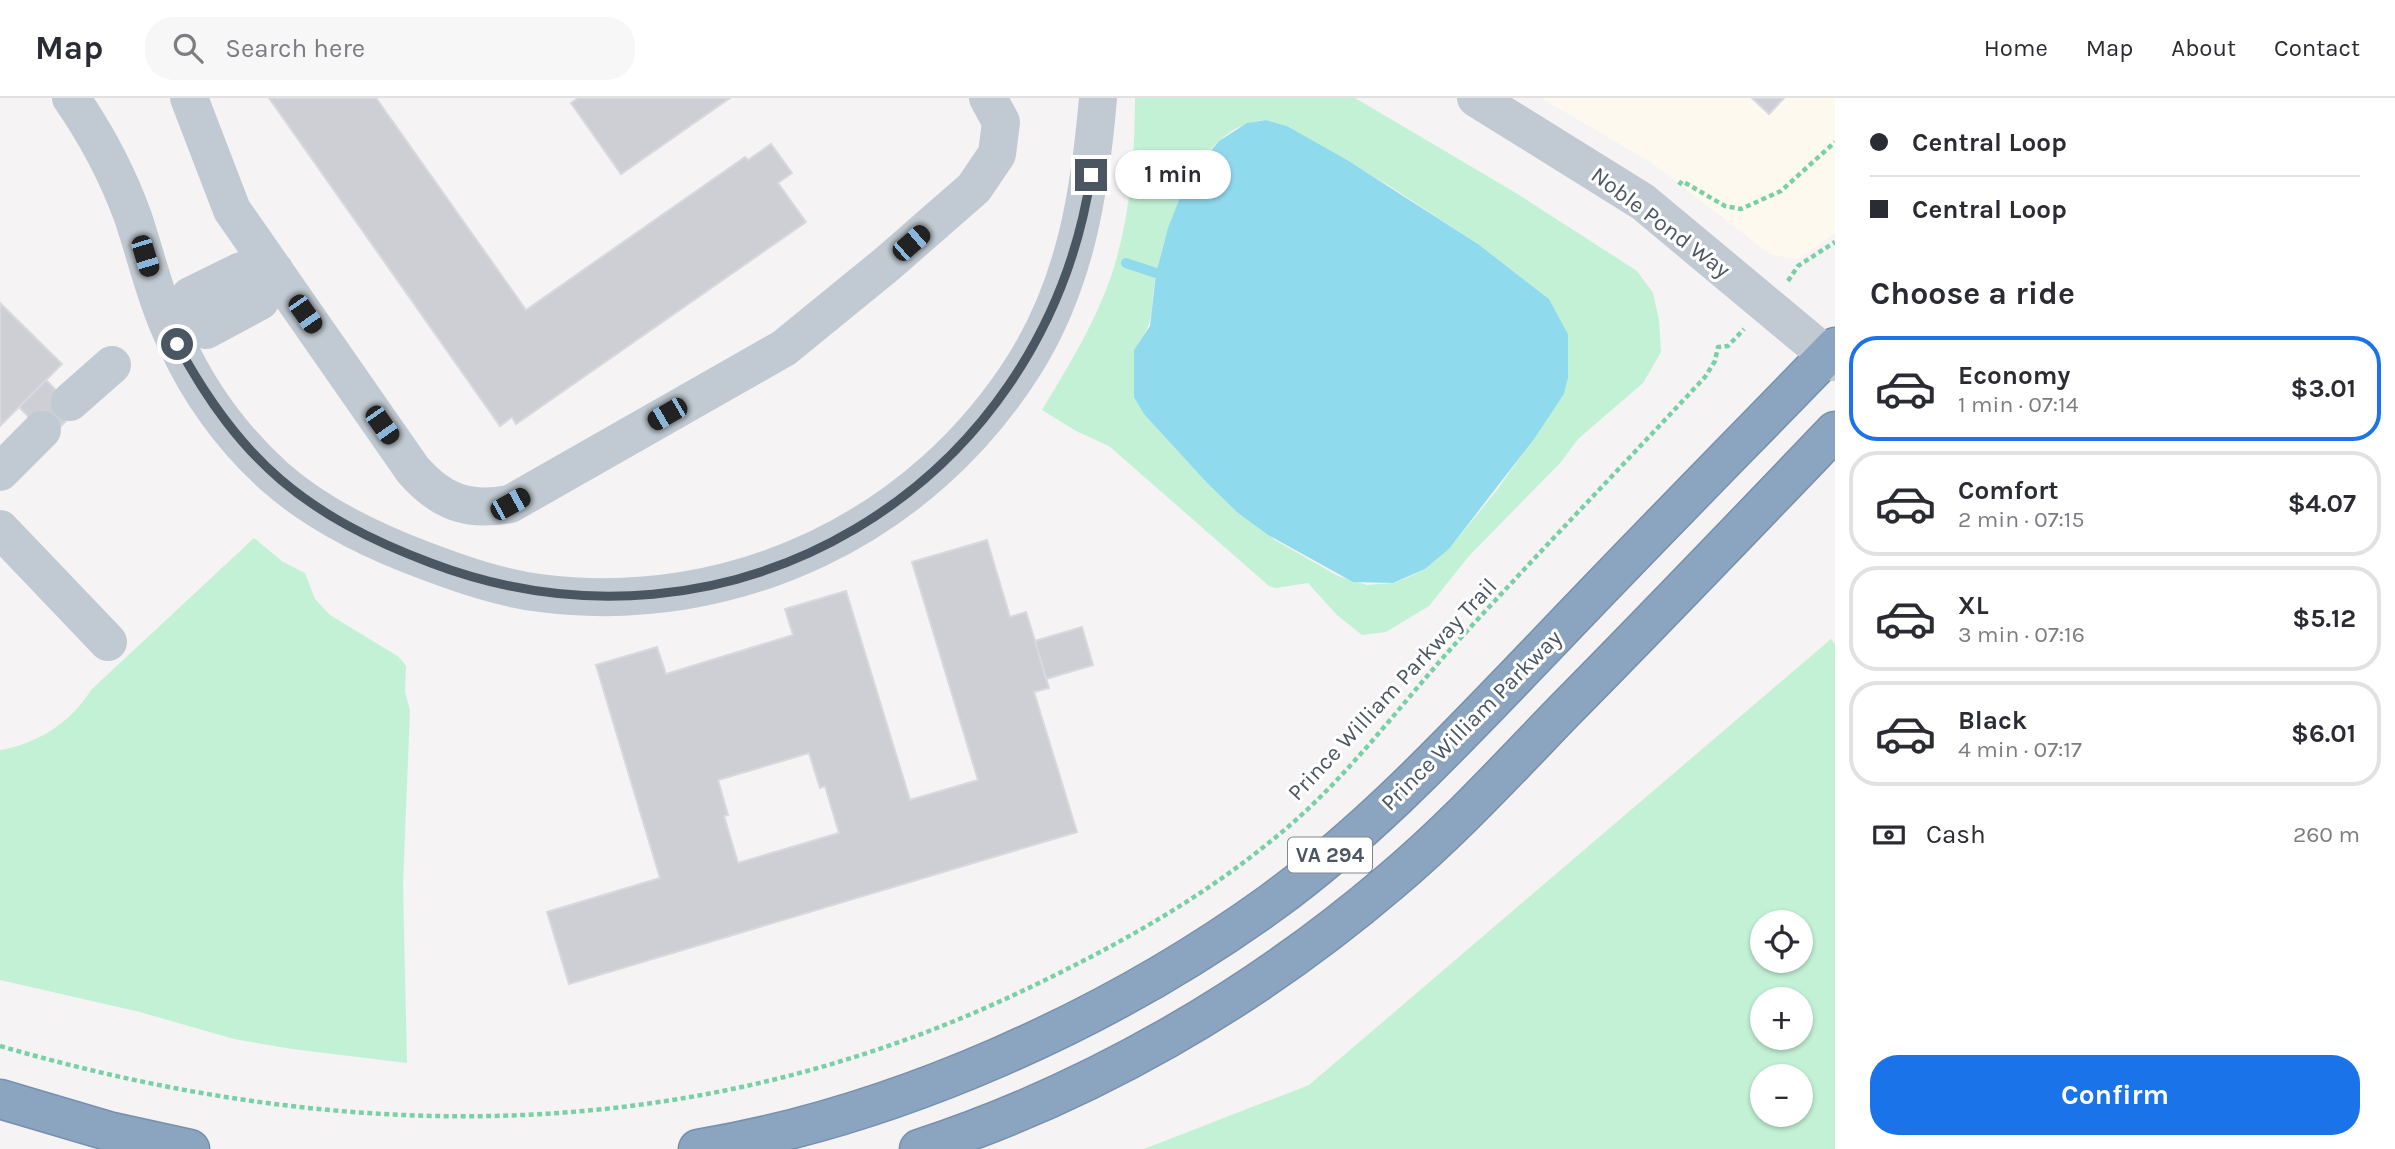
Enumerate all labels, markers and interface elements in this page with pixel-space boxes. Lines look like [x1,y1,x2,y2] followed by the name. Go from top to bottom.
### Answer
[145,17,635,80] search box
[35,29,103,67] text: Map
[169,29,207,67] icon: search
[225,33,365,64] text: Search here
[1984,34,2048,62] text: Home
[2086,34,2133,62] text: Map
[2171,34,2236,62] text: About
[2274,34,2360,62] text: Contact
[1912,127,2067,158] text: Central Loop
[1116,150,1231,200] callout: 1 min
[1075,159,1107,191] route end
[1144,161,1202,188] text: 1 min
[1586,161,1736,284] street label: Noble Pond Way
[1912,194,2067,225] text: Central Loop
[889,221,934,265] car
[129,233,162,279] car
[1870,275,2075,312] text: Choose a ride
[285,291,326,337] car
[161,328,193,360] route start
[1874,357,1937,420] icon: car
[1958,360,2070,391] text: Economy
[2291,373,2356,404] text: $3.01
[1958,391,2079,418] text: 1 min · 07:14
[644,394,691,434] car
[362,402,403,448] car
[1874,472,1937,535] icon: car
[1958,475,2059,506] text: Comfort
[487,485,534,523] car
[2288,488,2356,519] text: $4.07
[1958,506,2084,533] text: 2 min · 07:15
[1282,572,1502,806] street label: Prince William Parkway Trail
[1874,587,1937,650] icon: car
[1958,590,1989,621] text: XL
[2292,603,2356,634] text: $5.12
[1958,621,2085,648] text: 3 min · 07:16
[1375,624,1567,816] street label: Prince William Parkway
[1874,702,1937,765] icon: car
[1958,705,2027,736] text: Black
[2291,718,2356,749] text: $6.01
[1958,736,2082,763] text: 4 min · 07:17
[1870,816,1908,854] icon: cash
[1926,819,1986,850] text: Cash
[2293,821,2360,848] text: 260 m
[1288,838,1372,872] road number: VA 294
[1750,910,1813,1127] map controls
[1750,910,1813,973] button: locate
[1750,987,1813,1050] button: +
[1870,1055,2360,1135] button: Confirm
[1750,1064,1813,1127] button: −

